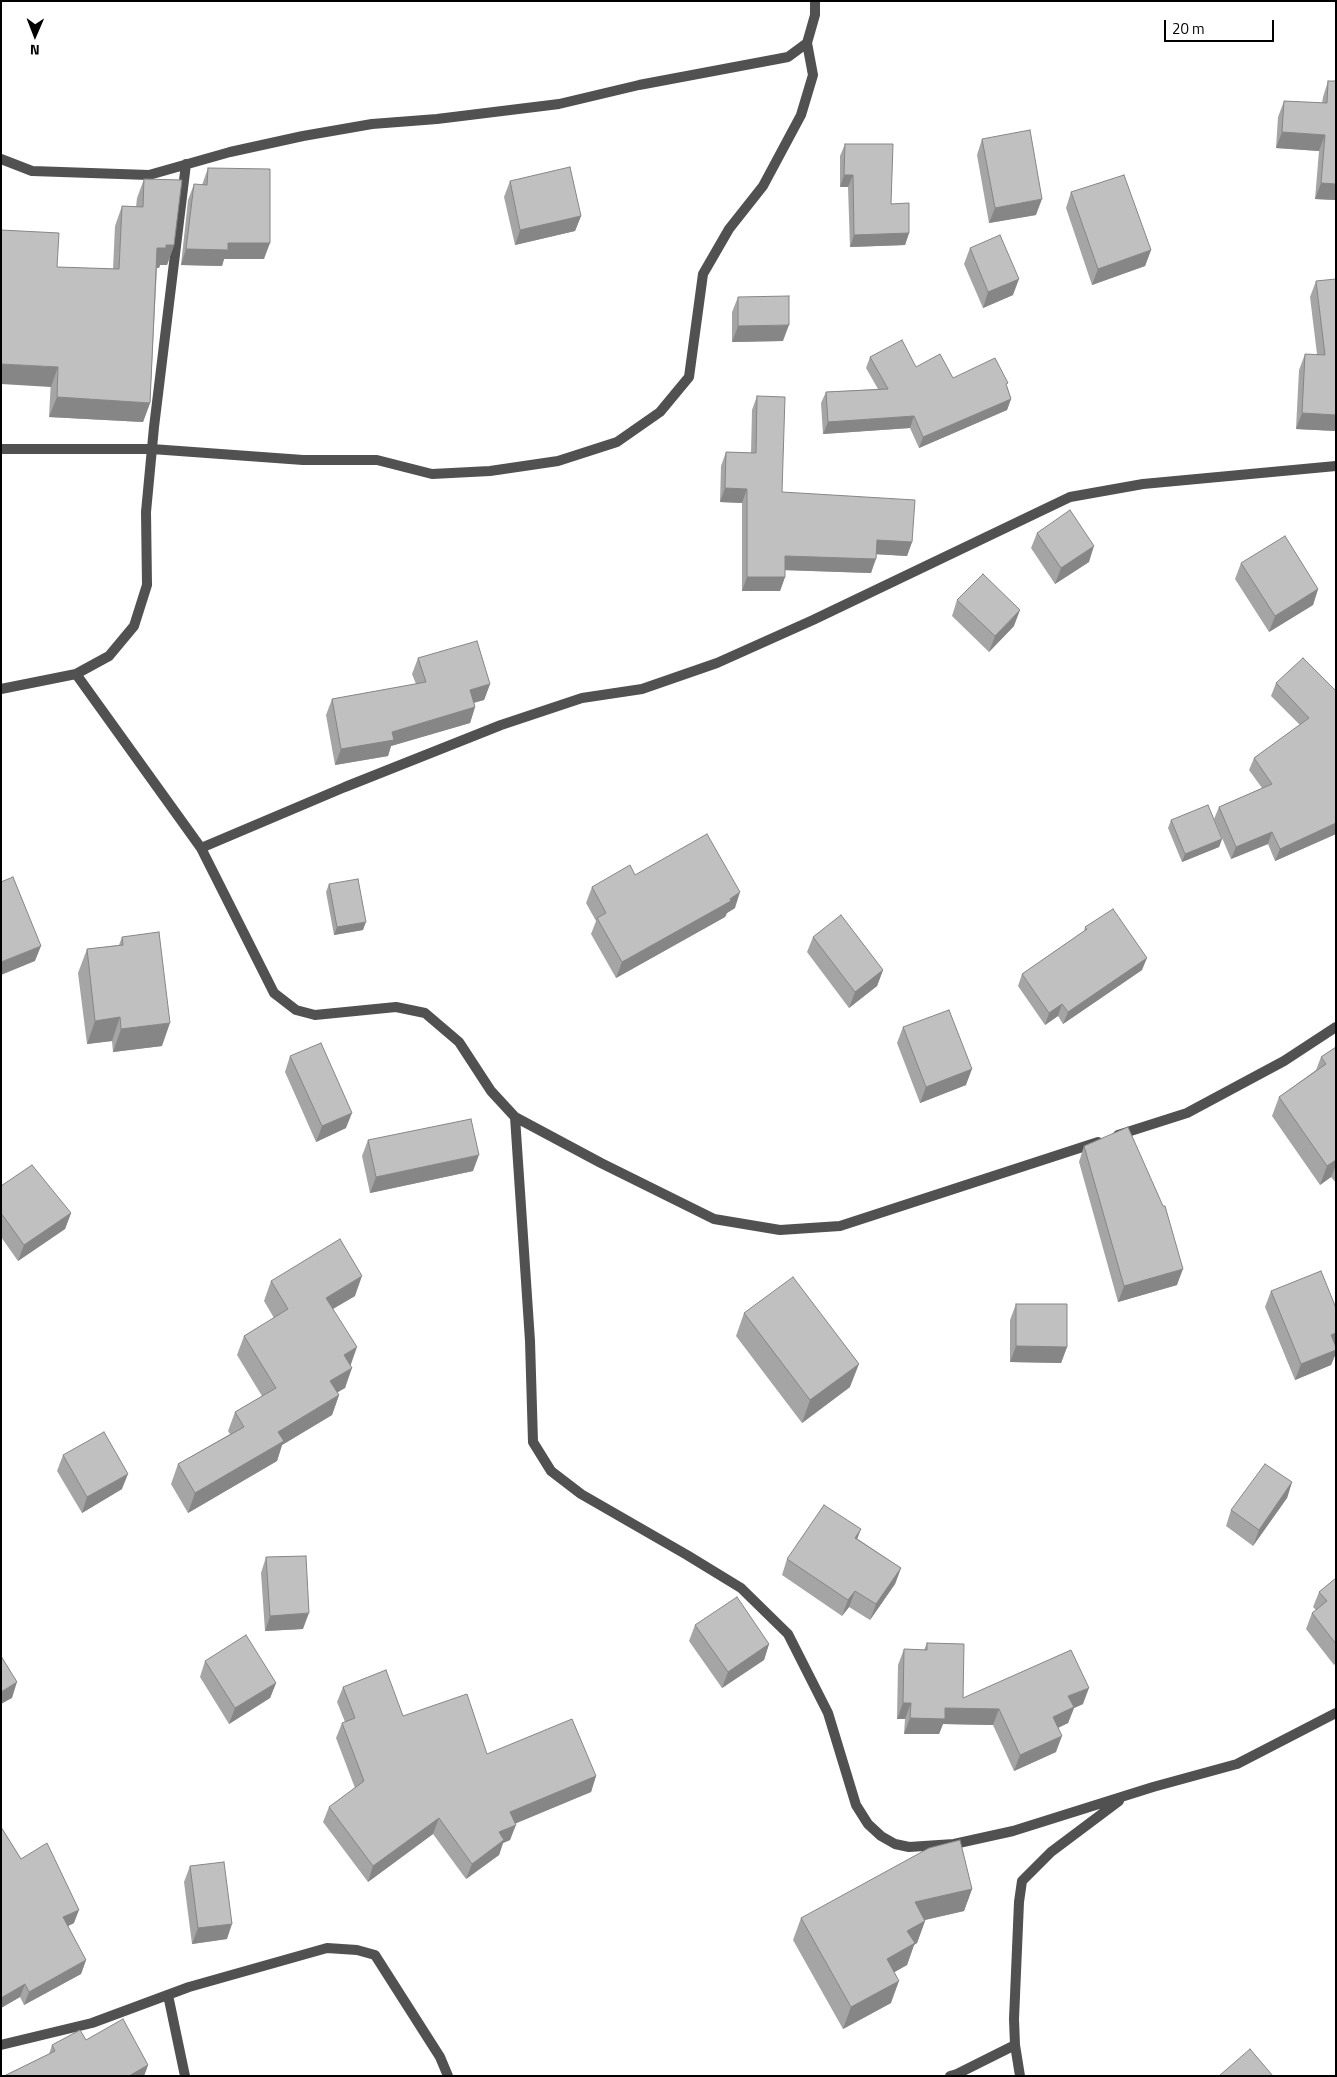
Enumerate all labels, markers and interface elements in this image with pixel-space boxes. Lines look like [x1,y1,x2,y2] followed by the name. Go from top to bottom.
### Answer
[10,10,60,60] north arrow
[1167,10,1277,42] scale bar
[1172,17,1205,40] text: 20 m
[30,40,40,61] text: N

